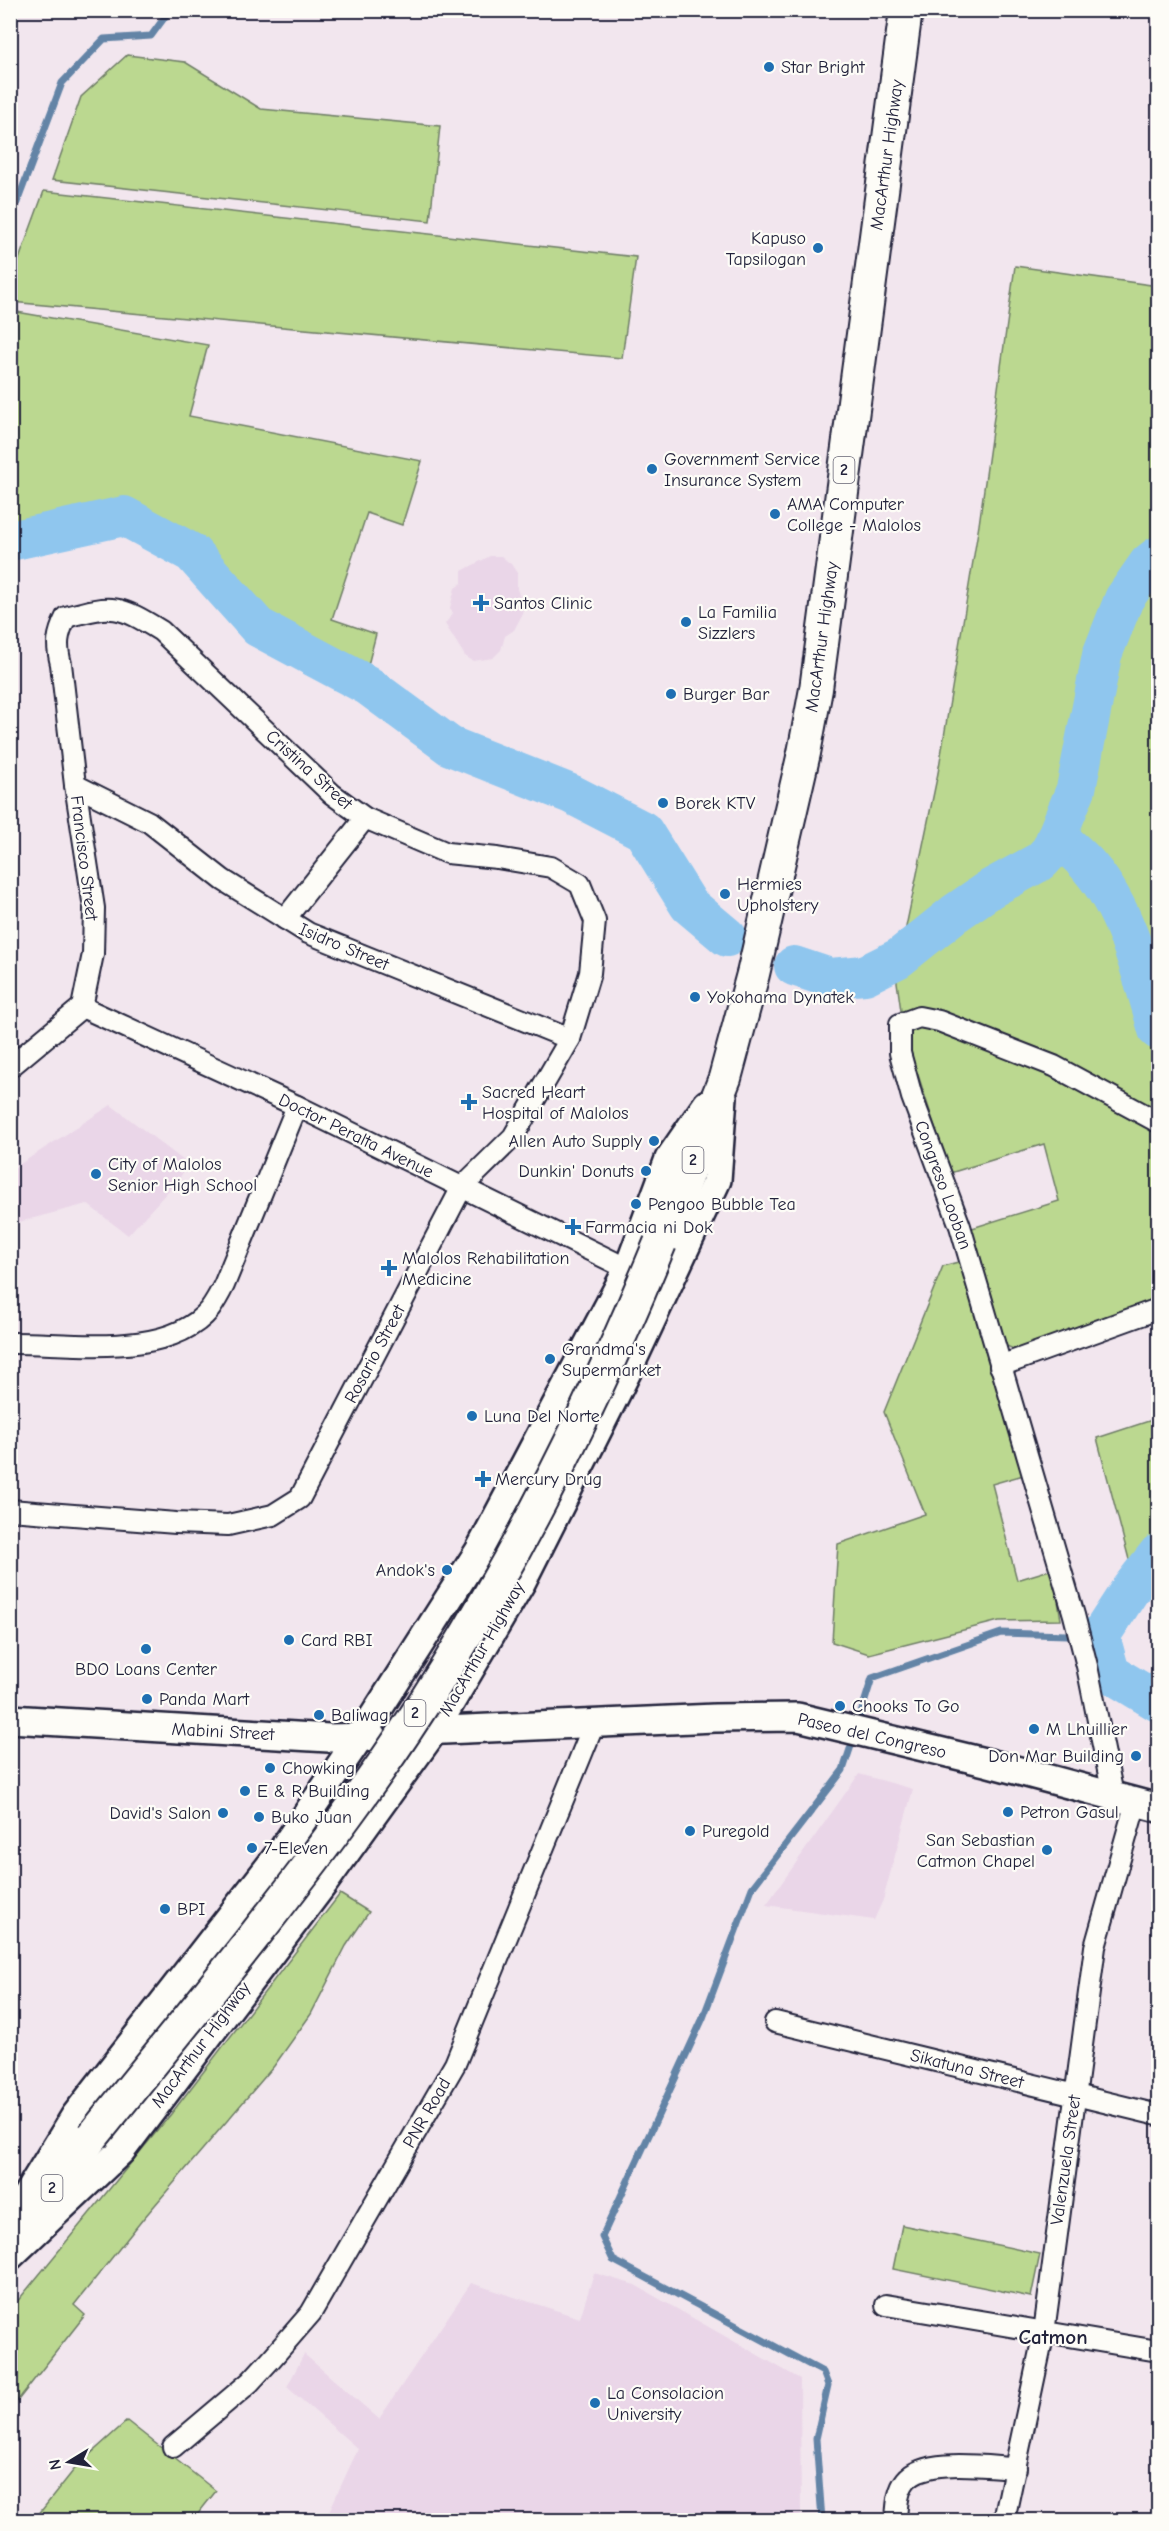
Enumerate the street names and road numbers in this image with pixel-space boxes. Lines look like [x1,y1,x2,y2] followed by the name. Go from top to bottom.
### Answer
[866,77,908,232] street label: MacArthur Highway
[834,457,854,483] road number: 2
[801,559,843,714] street label: MacArthur Highway
[261,726,357,815] street label: Cristina Street
[66,794,102,923] street label: Francisco Street
[296,919,393,976] street label: Isidro Street
[275,1089,437,1183] street label: Doctor Peralta Avenue
[910,1118,976,1252] street label: Congreso Looban
[682,1147,704,1173] road number: 2
[340,1300,410,1407] street label: Rosario Street
[435,1577,530,1720] street label: MacArthur Highway
[404,1700,426,1726] road number: 2
[796,1709,948,1763] street label: Paseo del Congreso
[171,1719,276,1745] street label: Mabini Street
[147,1977,256,2112] street label: MacArthur Highway
[908,2045,1027,2093] street label: Sikatuna Street
[399,2074,455,2152] street label: PNR Road
[1046,2093,1086,2226] street label: Valenzuela Street
[42,2175,62,2201] road number: 2

